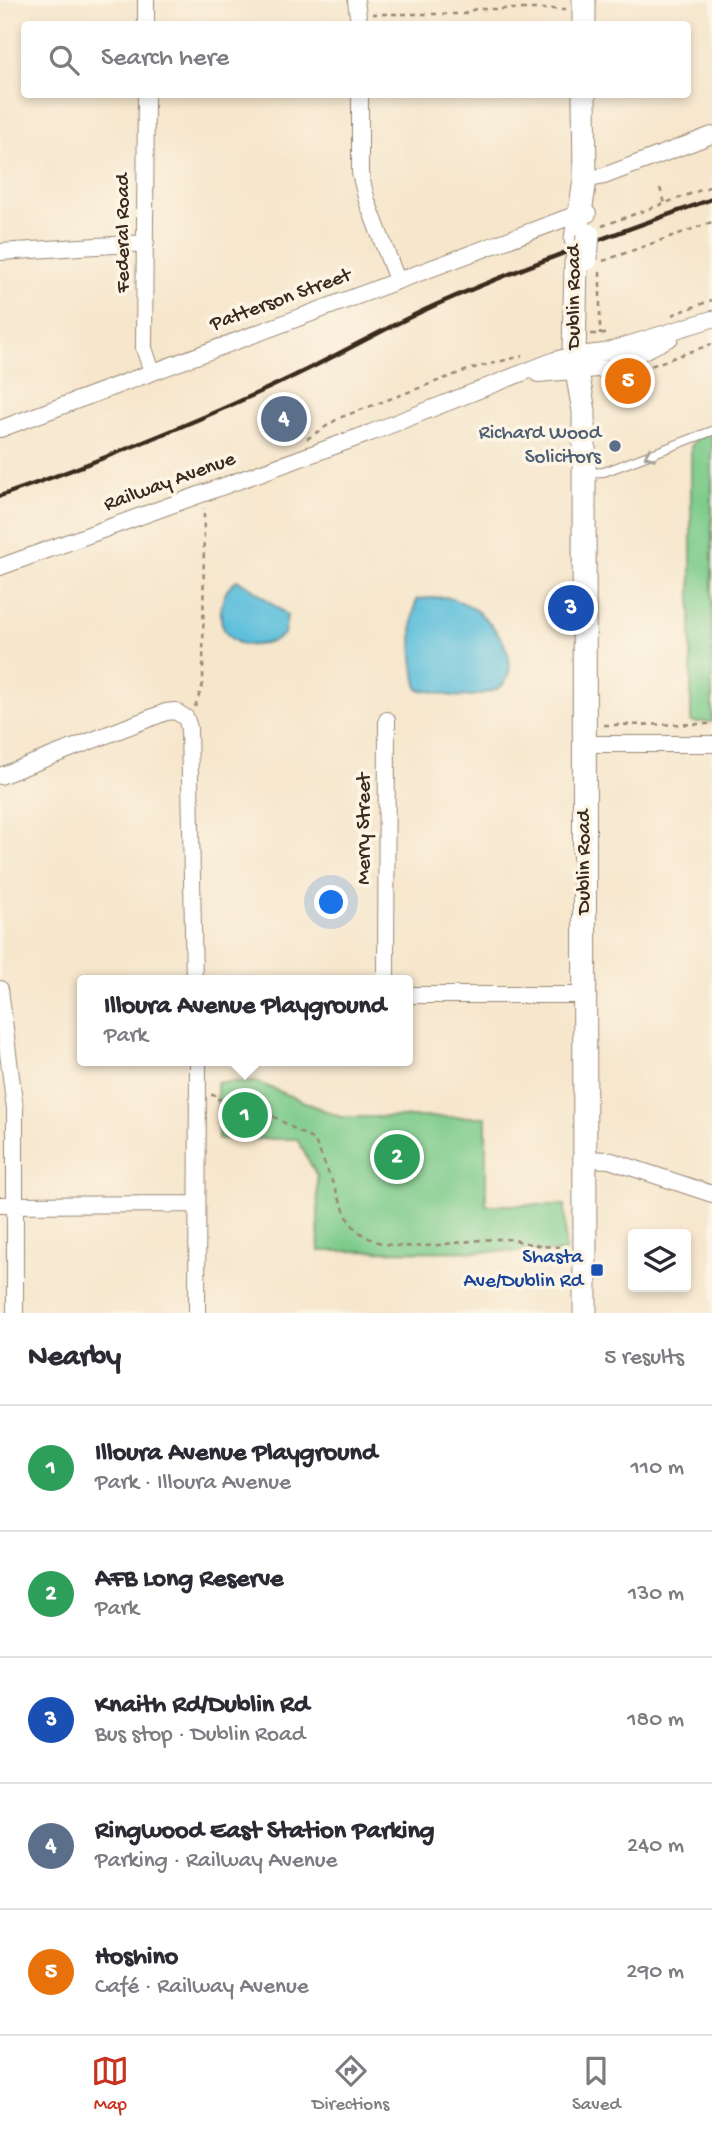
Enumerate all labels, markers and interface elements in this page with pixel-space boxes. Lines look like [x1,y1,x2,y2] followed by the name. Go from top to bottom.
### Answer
[21,21,691,98] search box
[45,41,83,79] icon: search
[101,44,229,75] text: Search here
[112,172,137,294] street label: Federal Road
[563,243,588,351] street label: Dublin Road
[206,263,357,338] street label: Patterson Street
[605,355,651,407] pin: 5
[261,393,307,445] pin: 4
[479,422,603,471] place label: Richard Wood Solicitors
[607,438,623,454] marker: Richard Wood Solicitors
[101,447,240,518] street label: Railway Avenue
[643,447,655,461] one-way arrow
[548,582,594,634] pin: 3
[353,771,378,885] street label: Merry Street
[573,808,598,916] street label: Dublin Road
[314,885,348,919] your location
[77,975,413,1066] popup
[104,992,386,1023] text: Illoura Avenue Playground
[104,1023,148,1050] text: Park
[222,1089,268,1141] pin: 1
[374,1131,420,1183] pin: 2
[628,1229,691,1292] map controls
[628,1229,691,1292] button: layers
[463,1246,585,1295] place label: Shasta Ave/Dublin Rd
[589,1262,605,1278] marker: Shasta Ave/Dublin Rd
[28,1341,121,1376] text: Nearby
[604,1345,684,1372] text: 5 results
[95,1439,377,1470] text: Illoura Avenue Playground
[46,1455,56,1482] text: 1
[631,1455,684,1482] text: 110 m
[95,1470,291,1497] text: Park · Illoura Avenue
[95,1565,284,1596] text: AFB Long Reserve
[45,1581,57,1608] text: 2
[628,1581,684,1608] text: 130 m
[95,1596,139,1623] text: Park
[95,1691,309,1722] text: Knaith Rd/Dublin Rd
[45,1707,57,1734] text: 3
[627,1707,684,1734] text: 180 m
[95,1722,305,1749] text: Bus stop · Dublin Road
[95,1817,435,1848] text: Ringwood East Station Parking
[46,1833,56,1860] text: 4
[627,1833,684,1860] text: 240 m
[95,1848,337,1875] text: Parking · Railway Avenue
[95,1943,178,1974] text: Hoshino
[45,1959,57,1986] text: 5
[626,1959,684,1986] text: 290 m
[95,1974,309,2001] text: Café · Railway Avenue
[91,2052,129,2117] tab: Map
[312,2052,389,2117] tab: Directions
[572,2052,621,2117] tab: Saved

